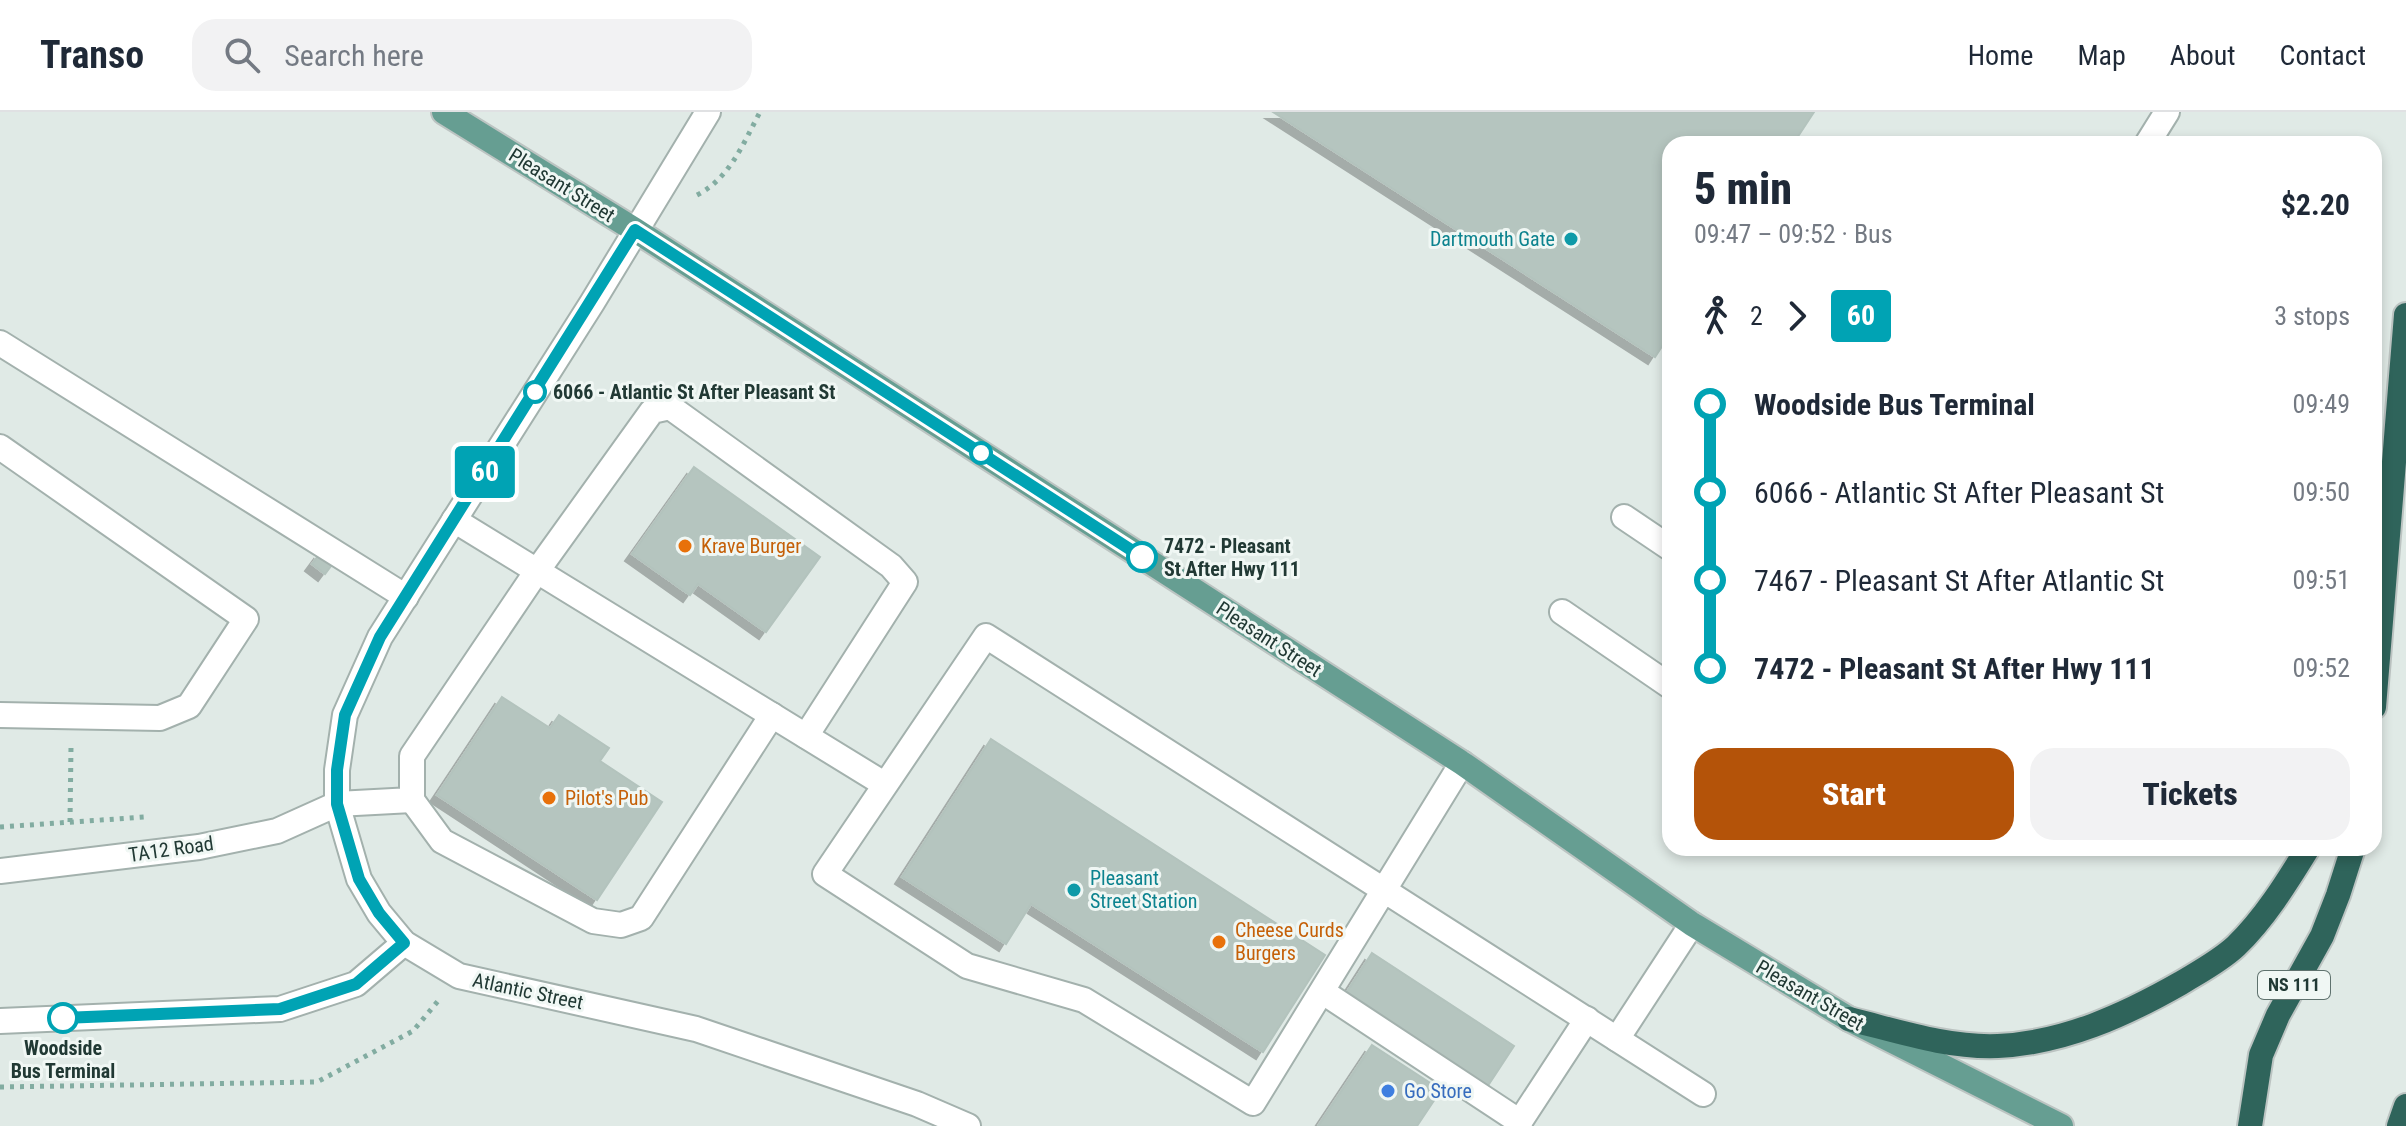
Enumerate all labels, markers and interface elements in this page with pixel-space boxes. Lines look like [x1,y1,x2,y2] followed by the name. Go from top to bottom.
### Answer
[192,19,752,91] search box
[40,33,144,77] text: Transo
[220,33,264,77] icon: search
[284,38,424,73] text: Search here
[1968,39,2033,72] text: Home
[2077,39,2126,72] text: Map
[2170,39,2236,72] text: About
[2280,39,2366,72] text: Contact
[505,143,619,227] street label: Pleasant Street
[1694,163,1792,215] text: 5 min
[2281,187,2350,222] text: $2.20
[1694,219,1893,249] text: 09:47 – 09:52 · Bus
[1430,227,1555,251] place label: Dartmouth Gate
[1562,230,1580,248] marker: Dartmouth Gate
[1694,294,1738,338] icon: walk
[1775,294,1819,338] icon: forward
[1847,299,1875,332] text: 60
[1750,301,1763,331] text: 2
[2274,301,2350,331] text: 3 stops
[553,380,835,404] place label: 6066 - Atlantic St After Pleasant St
[524,381,546,403] marker: 6066 - Atlantic St After Pleasant St
[1754,387,2035,422] text: Woodside Bus Terminal
[2293,389,2350,419] text: 09:49
[970,442,992,464] unlabelled marker
[449,446,521,498] line badge: 60
[471,455,499,488] text: 60
[1754,475,2164,510] text: 6066 - Atlantic St After Pleasant St
[2293,477,2350,507] text: 09:50
[701,534,801,558] place label: Krave Burger
[1164,534,1300,581] place label: 7472 - Pleasant St After Hwy 111
[676,537,694,555] marker: Krave Burger
[1127,542,1157,572] marker: 7472 - Pleasant St After Hwy 111
[1754,563,2164,598] text: 7467 - Pleasant St After Atlantic St
[2293,565,2350,595] text: 09:51
[1212,596,1326,682] street label: Pleasant Street
[1754,651,2155,686] text: 7472 - Pleasant St After Hwy 111
[2293,653,2350,683] text: 09:52
[1694,748,2014,840] button: Start
[2030,748,2350,840] button: Tickets
[565,786,648,810] place label: Pilot's Pub
[540,789,558,807] marker: Pilot's Pub
[127,831,215,867] street label: TA12 Road
[1090,866,1198,913] place label: Pleasant Street Station
[1065,881,1083,899] marker: Pleasant Street Station
[1235,918,1344,965] place label: Cheese Curds Burgers
[1210,933,1228,951] marker: Cheese Curds Burgers
[1752,955,1868,1036] street label: Pleasant Street
[471,968,586,1014] street label: Atlantic Street
[2258,971,2330,999] road number: NS 111
[48,1003,78,1033] marker: Woodside Bus Terminal
[11,1036,115,1083] place label: Woodside Bus Terminal
[1404,1079,1472,1103] place label: Go Store
[1379,1082,1397,1100] marker: Go Store

